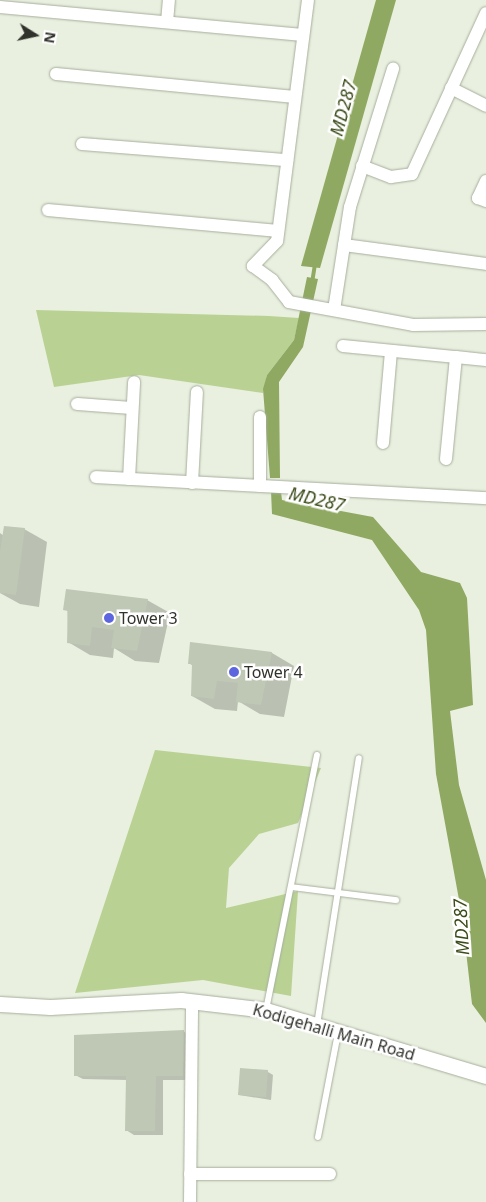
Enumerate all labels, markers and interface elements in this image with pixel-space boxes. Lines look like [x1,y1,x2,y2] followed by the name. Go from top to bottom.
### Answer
[10,10,60,60] north arrow
[40,30,61,45] text: N
[325,78,361,138] water label: MD287
[287,482,347,516] water label: MD287
[119,608,178,628] place label: Tower 3
[103,612,115,624] marker: Tower 3
[244,662,303,682] place label: Tower 4
[228,666,240,678] marker: Tower 4
[449,898,473,956] water label: MD287
[251,1000,417,1064] street label: Kodigehalli Main Road

